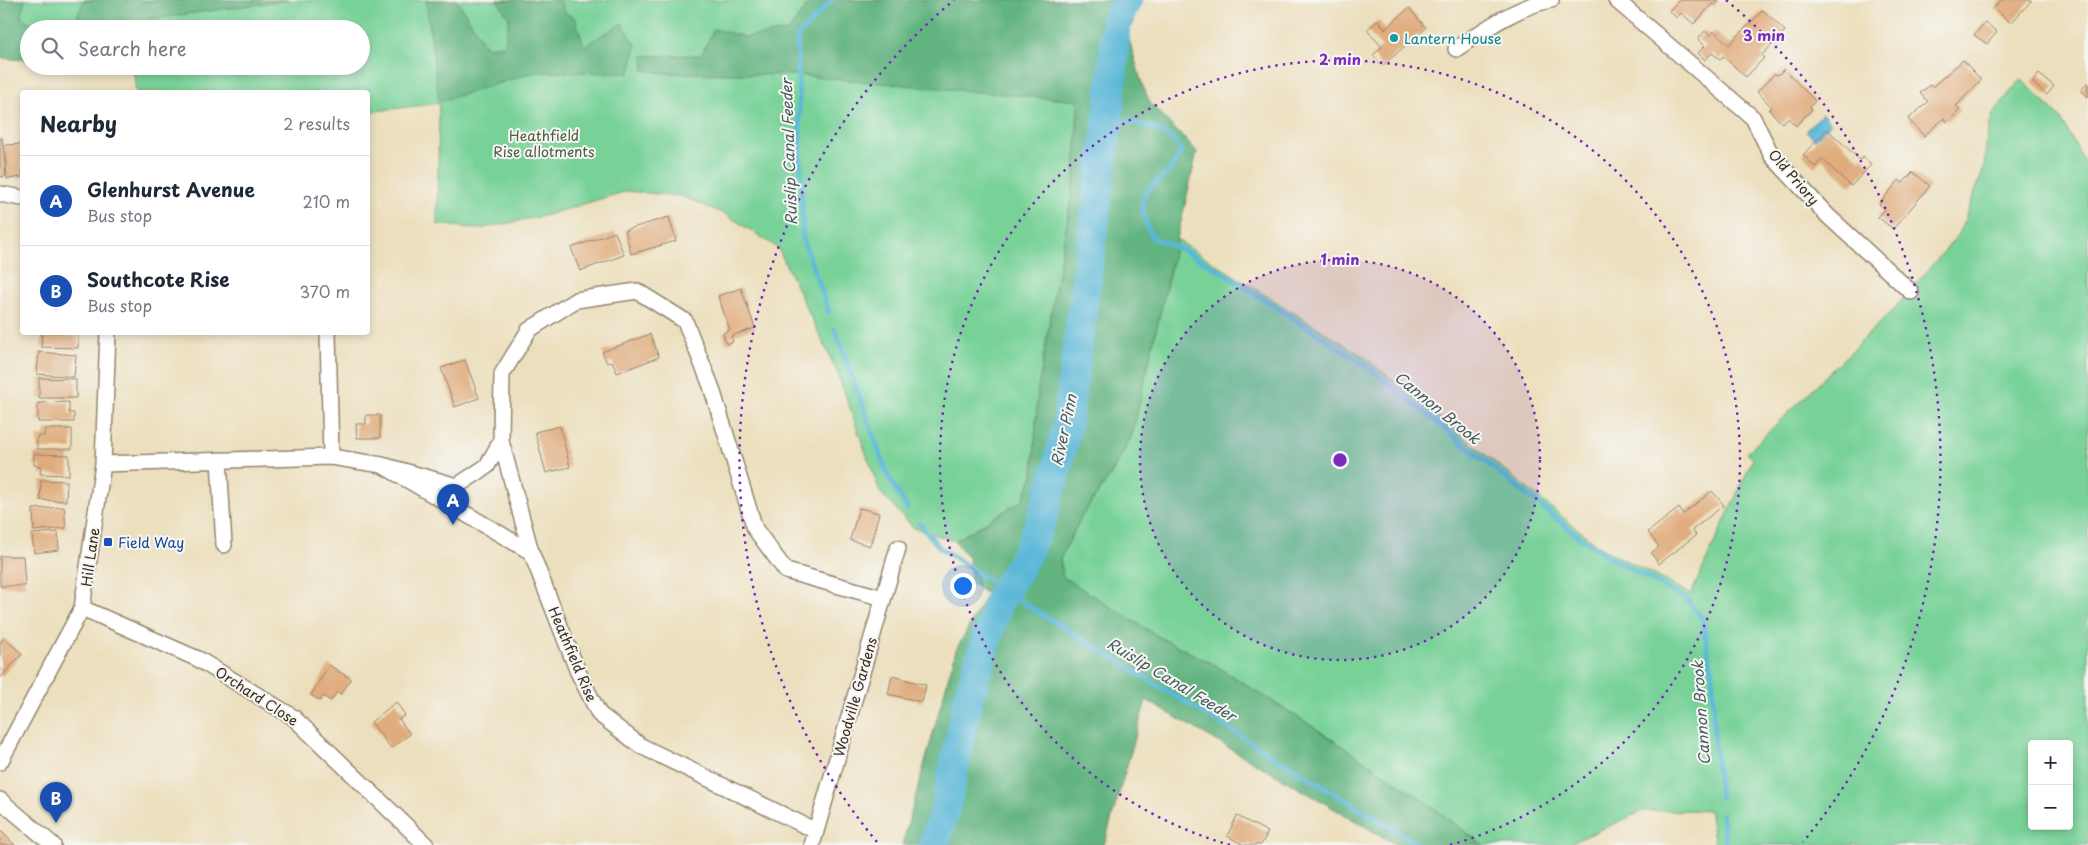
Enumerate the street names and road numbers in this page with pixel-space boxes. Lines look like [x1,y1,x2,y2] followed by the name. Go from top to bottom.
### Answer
[1764,144,1824,210] street label: Old Priory
[75,526,105,588] street label: Hill Lane
[543,603,603,705] street label: Heathfield Rise
[828,635,882,759] street label: Woodville Gardens
[211,661,303,731] street label: Orchard Close

